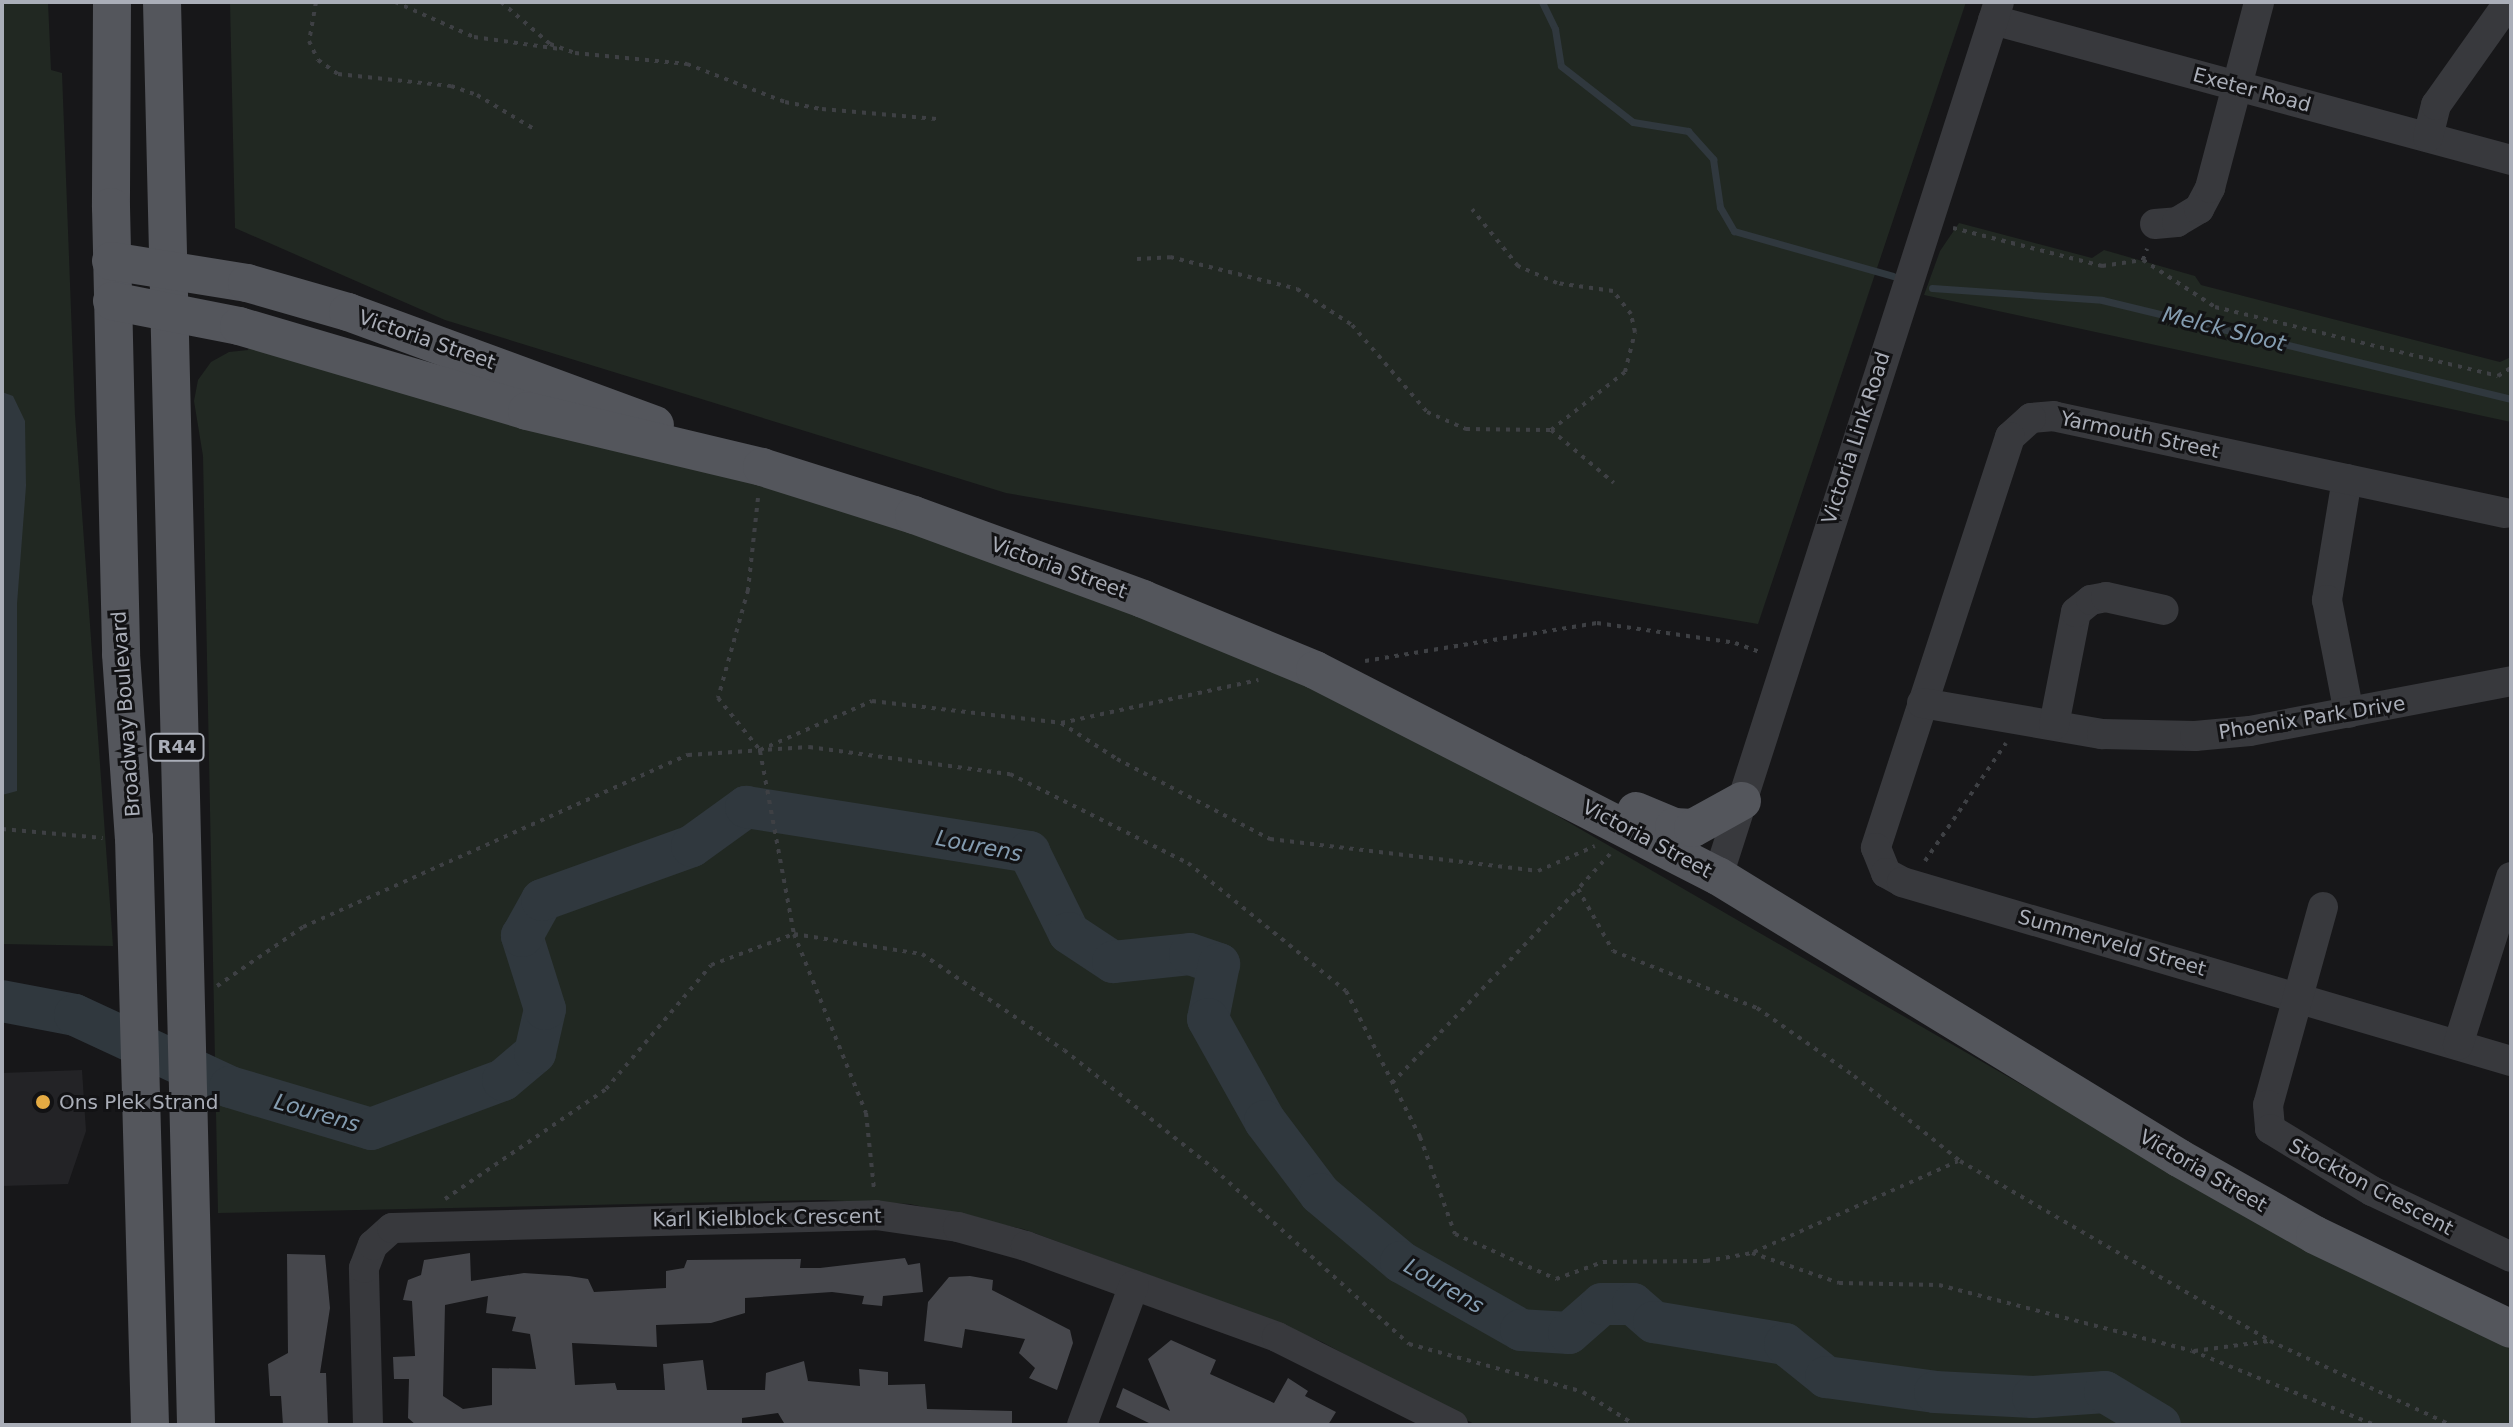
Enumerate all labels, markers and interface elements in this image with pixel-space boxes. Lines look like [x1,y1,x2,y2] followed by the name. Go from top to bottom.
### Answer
[2190,63,2314,117] street label: Exeter Road
[2160,301,2288,357] water label: Melck Sloot
[355,305,499,375] street label: Victoria Street
[1817,349,1895,527] street label: Victoria Link Road
[2058,406,2222,464] street label: Yarmouth Street
[988,532,1130,604] street label: Victoria Street
[107,610,145,818] street label: Broadway Boulevard
[2217,691,2407,745] street label: Phoenix Park Drive
[149,733,205,761] road number: R44
[1578,795,1716,883] street label: Victoria Street
[933,825,1025,867] water label: Lourens
[2015,905,2209,981] street label: Summerveld Street
[271,1088,363,1138] water label: Lourens
[59,1090,218,1114] place label: Ons Plek Strand
[34,1093,52,1111] marker: Ons Plek Strand
[2135,1125,2271,1217] street label: Victoria Street
[2285,1134,2457,1240] street label: Stockton Crescent
[652,1204,882,1232] street label: Karl Kielblock Crescent
[1399,1253,1489,1319] water label: Lourens

